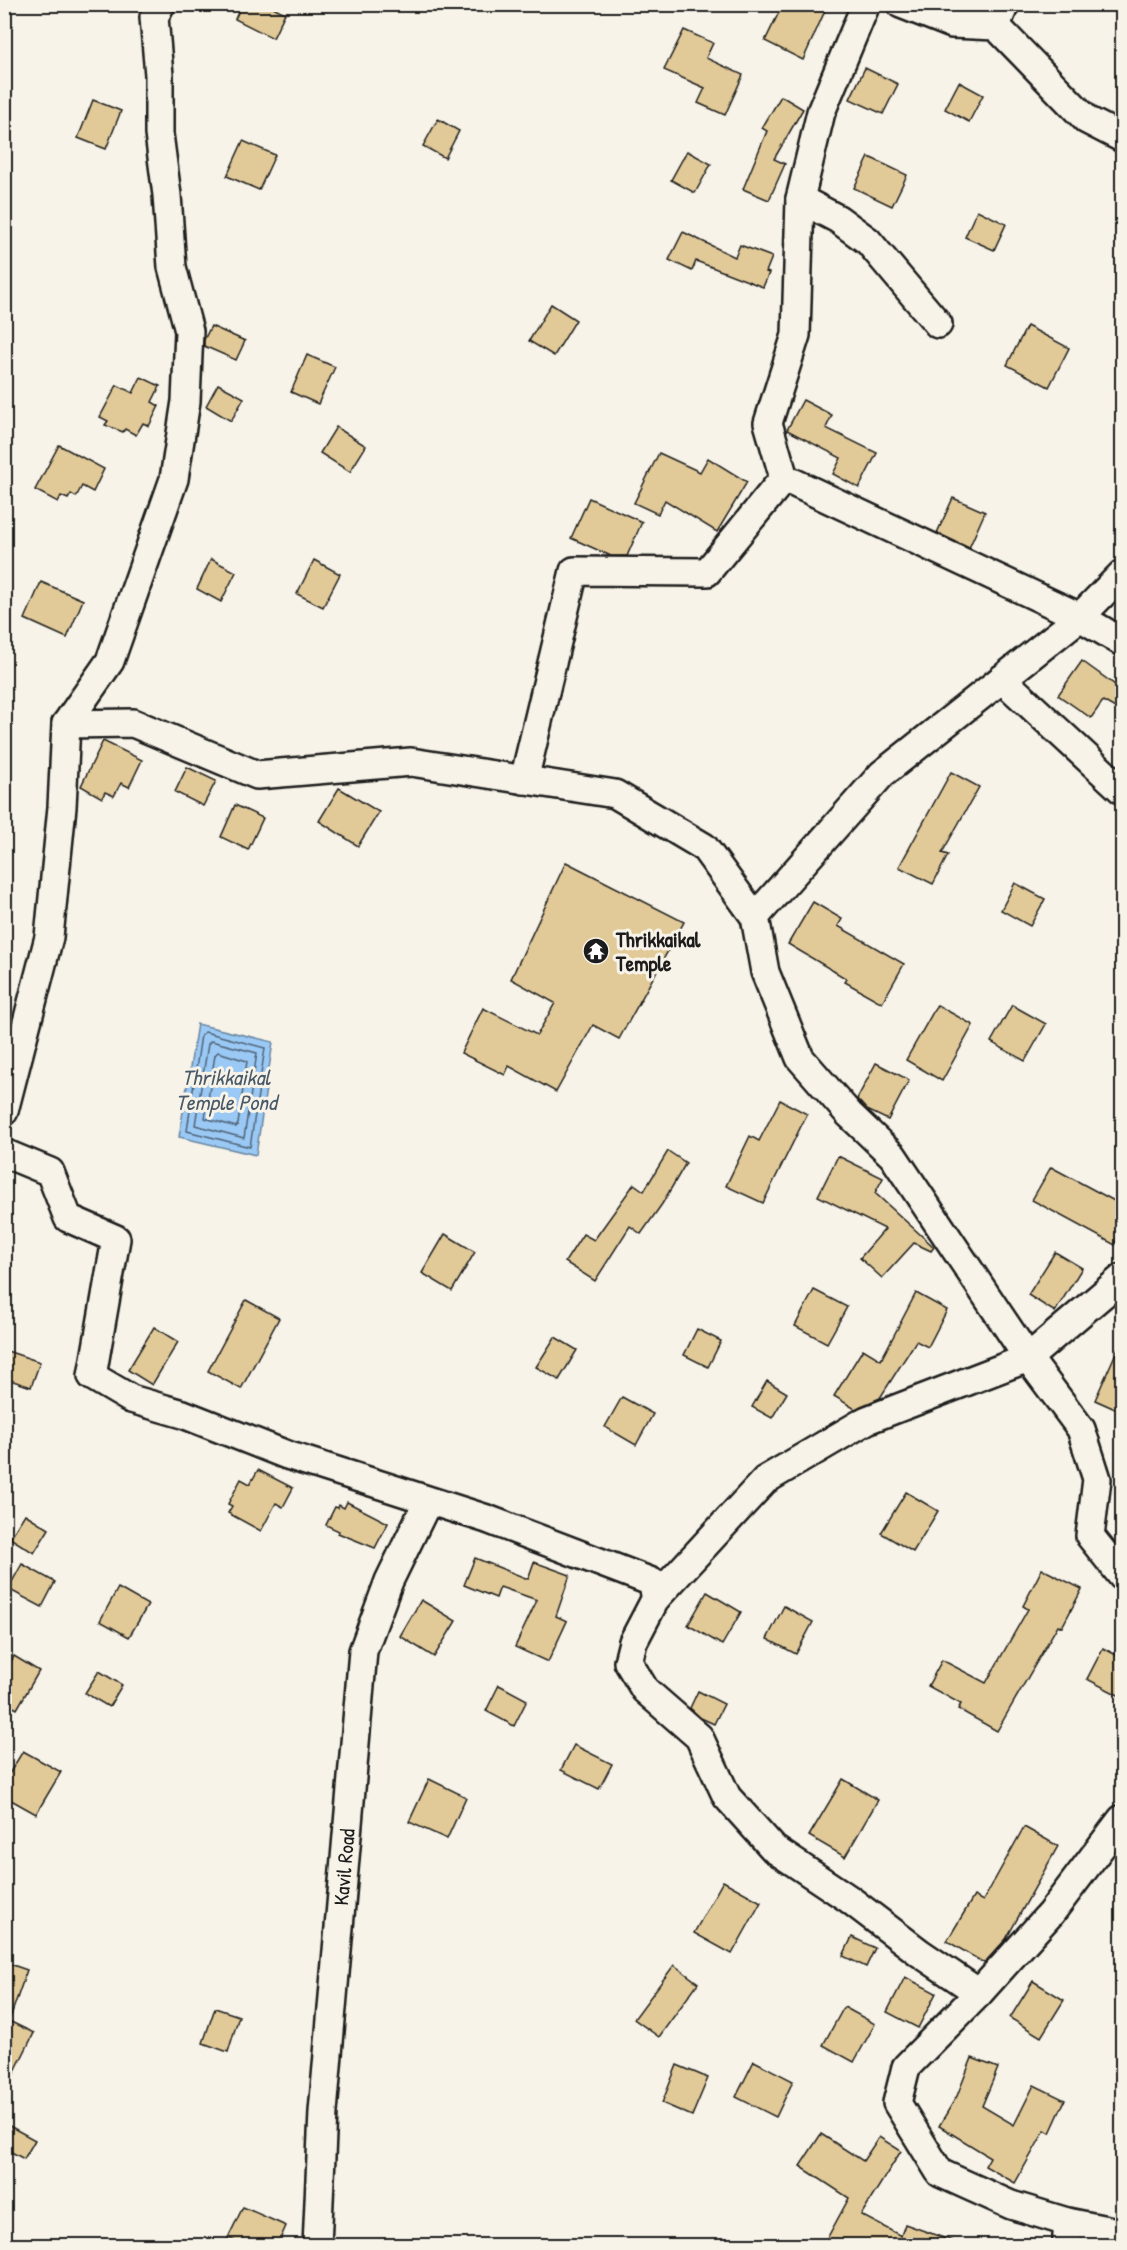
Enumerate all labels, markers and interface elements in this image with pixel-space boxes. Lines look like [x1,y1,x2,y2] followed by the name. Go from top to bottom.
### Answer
[615,925,701,979] place label: Thrikkaikal Temple
[581,936,611,966] temple icon: Thrikkaikal Temple
[175,1062,280,1117] water label: Thrikkaikal Temple Pond
[326,1827,362,1907] street label: Kavil Road

